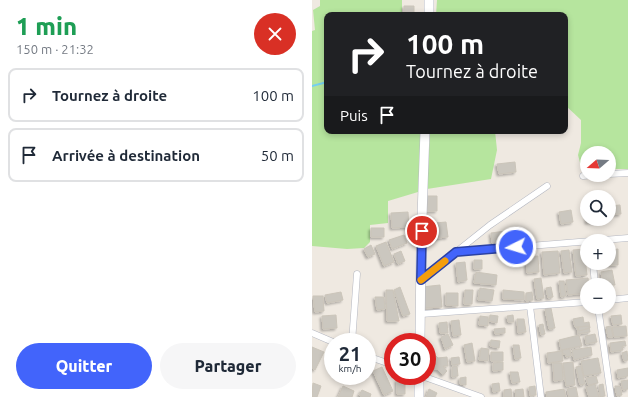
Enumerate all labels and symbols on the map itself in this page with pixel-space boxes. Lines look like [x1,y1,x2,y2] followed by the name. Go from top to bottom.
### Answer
[580,146,616,182] north arrow
[405,214,439,248] pin
[495,226,537,268] position arrow
[384,333,436,385] speed limit sign: 30

